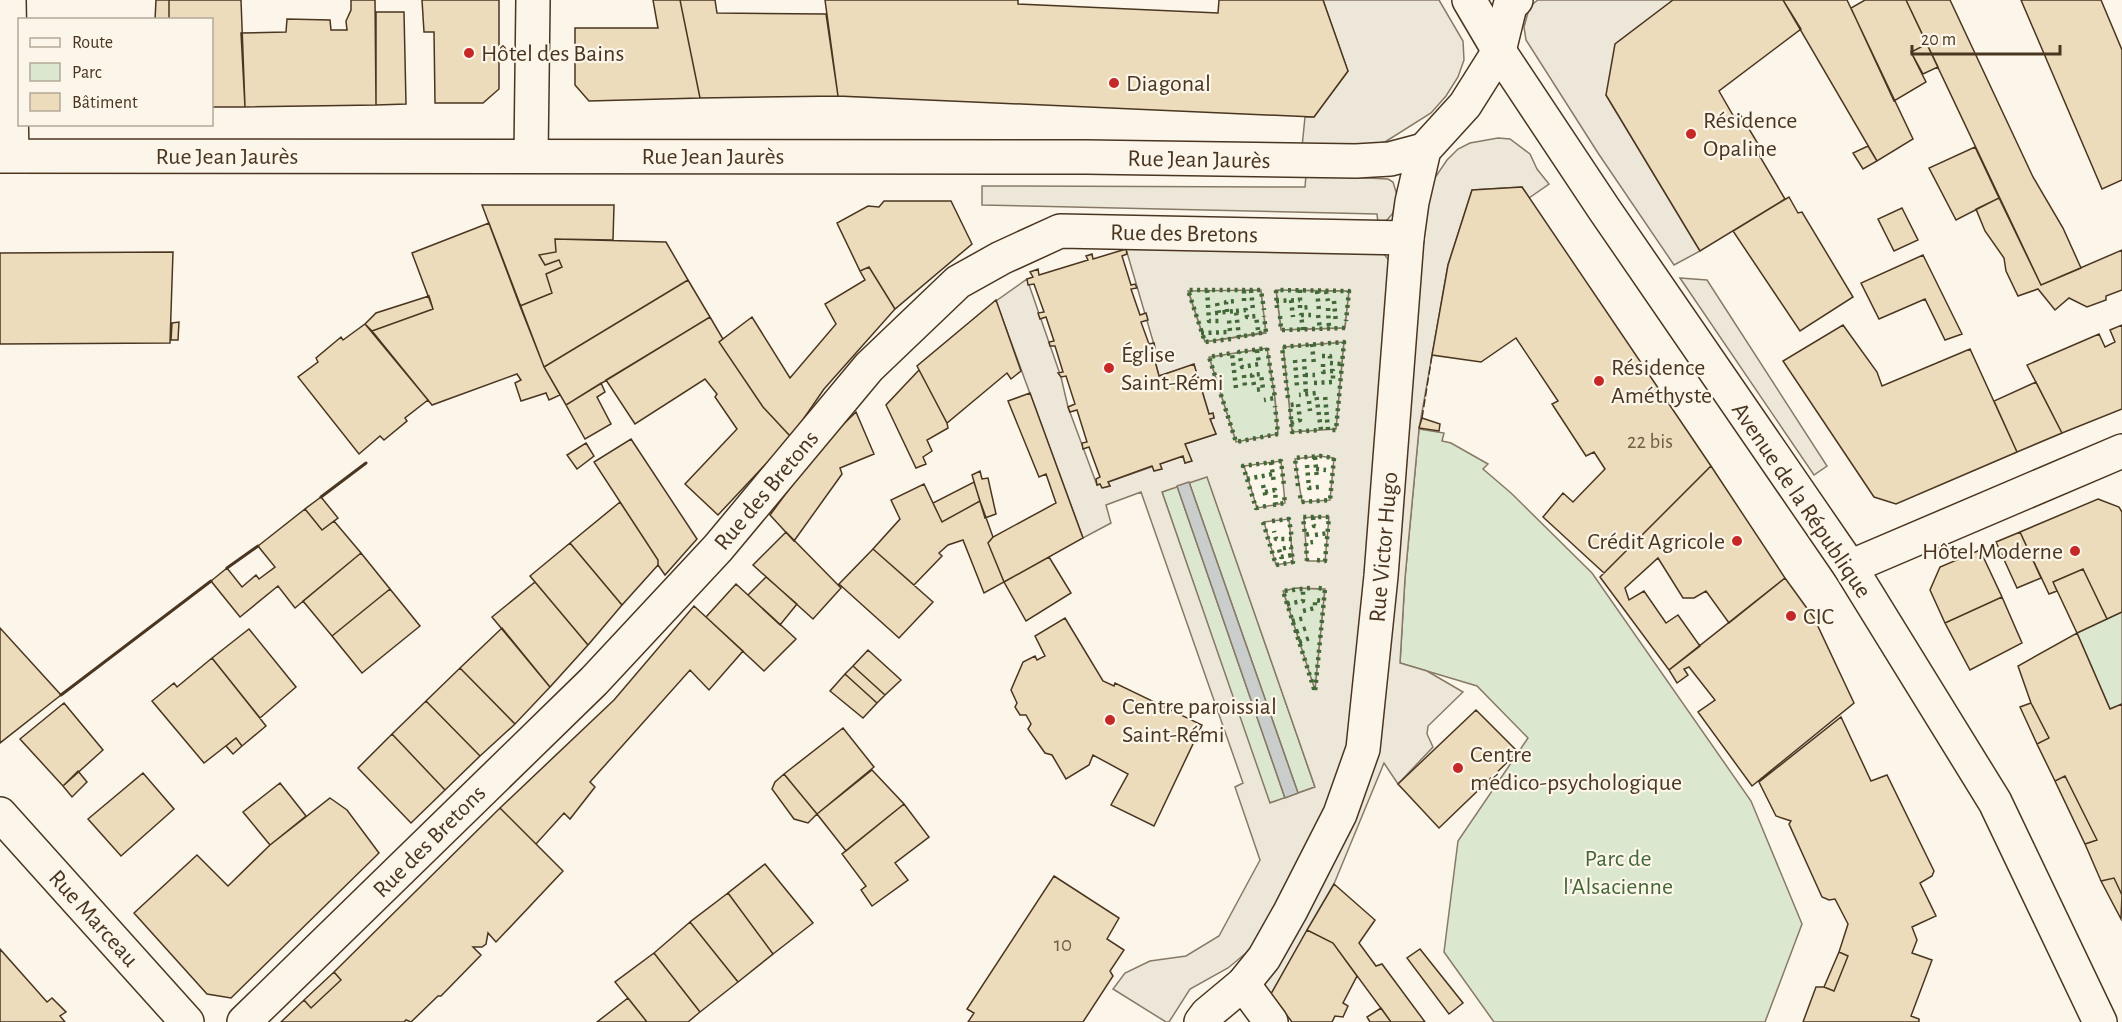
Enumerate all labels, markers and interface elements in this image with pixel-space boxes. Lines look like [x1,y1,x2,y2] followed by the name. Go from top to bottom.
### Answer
[18,18,213,126] legend
[1912,18,2060,56] scale bar
[1921,31,1956,49] text: 20 m
[72,34,113,52] text: Route
[481,42,624,66] place label: Hôtel des Bains
[462,46,476,60] marker: Hôtel des Bains
[72,64,102,82] text: Parc
[1126,72,1211,96] place label: Diagonal
[1107,76,1121,90] marker: Diagonal
[72,94,138,112] text: Bâtiment
[1703,109,1797,161] place label: Résidence Opaline
[1684,127,1698,141] marker: Résidence Opaline
[155,145,299,169] street label: Rue Jean Jaurès
[641,145,785,169] street label: Rue Jean Jaurès
[1127,147,1271,173] street label: Rue Jean Jaurès
[1110,221,1258,247] street label: Rue des Bretons
[1121,341,1224,395] place label: Église Saint-Rémi
[1611,356,1712,408] place label: Résidence Améthyste
[1102,361,1116,375] marker: Église Saint-Rémi
[1592,374,1606,388] marker: Résidence Améthyste
[1727,399,1875,603] street label: Avenue de la République
[710,426,824,555] street label: Rue des Bretons
[1627,431,1673,452] house number: 22 bis
[1365,471,1403,623] street label: Rue Victor Hugo
[1587,530,1725,554] place label: Crédit Agricole
[1730,534,1744,548] marker: Crédit Agricole
[1922,540,2063,564] place label: Hôtel Moderne
[2068,544,2082,558] marker: Hôtel Moderne
[1803,605,1834,629] place label: CIC
[1784,609,1798,623] marker: CIC
[1122,695,1277,747] place label: Centre paroissial Saint-Rémi
[1103,713,1117,727] marker: Centre paroissial Saint-Rémi
[1470,743,1682,795] place label: Centre médico-psychologique
[1451,761,1465,775] marker: Centre médico-psychologique
[369,781,491,903] street label: Rue des Bretons
[1563,847,1673,899] park label: Parc de l'Alsacienne
[44,866,143,972] street label: Rue Marceau
[1054,934,1072,955] house number: 10

